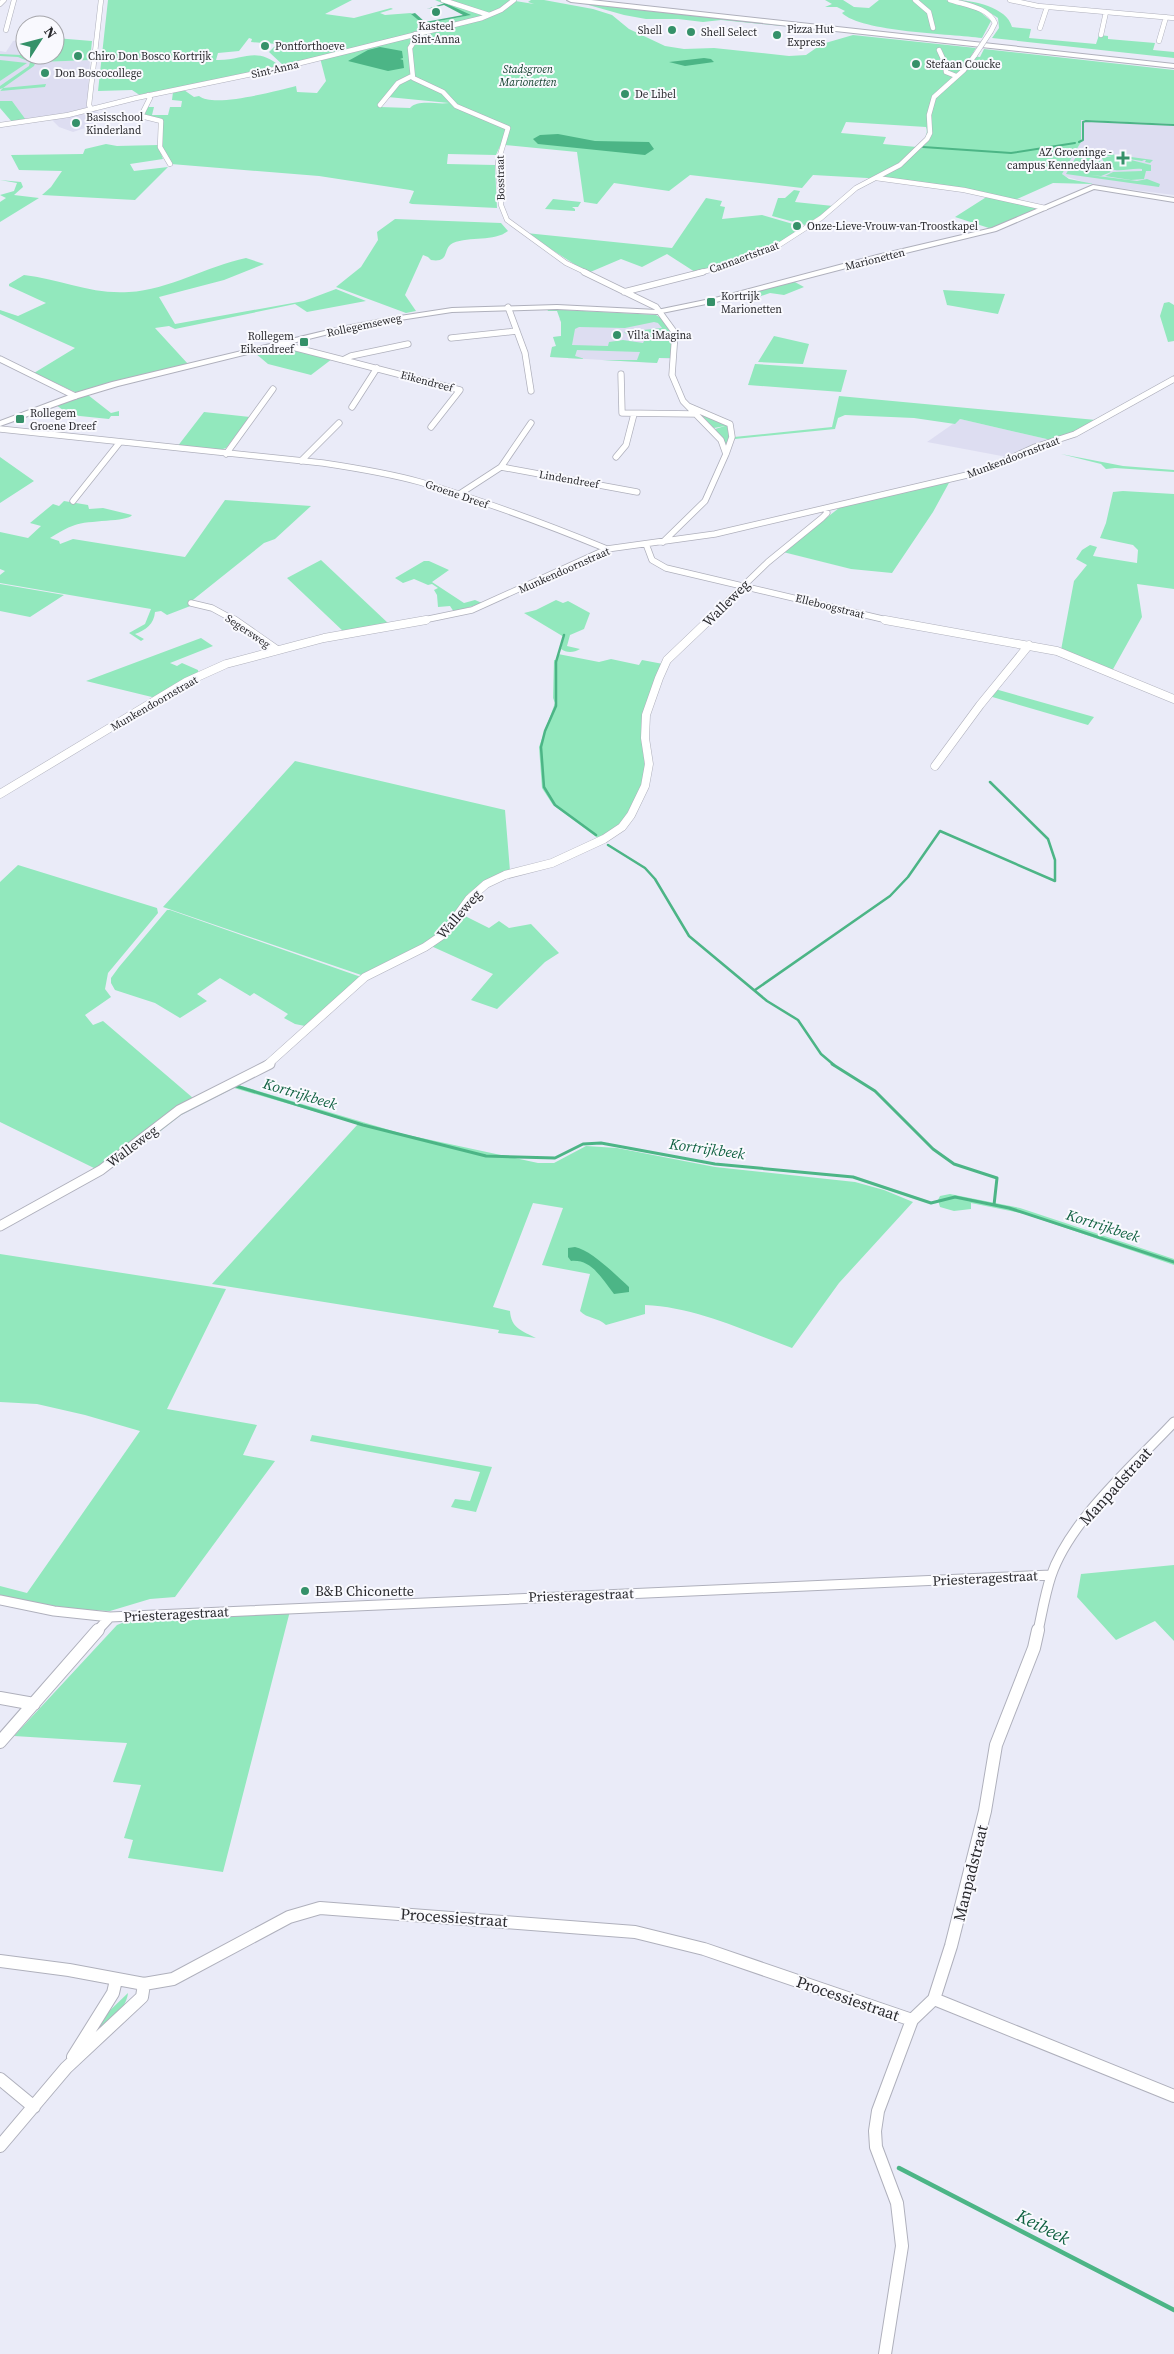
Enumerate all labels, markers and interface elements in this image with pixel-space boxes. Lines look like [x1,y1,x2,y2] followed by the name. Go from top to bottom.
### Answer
[430,6,442,18] marker: Kasteel Sint-Anna
[15,15,65,65] north arrow
[412,19,461,47] place label: Kasteel Sint-Anna
[39,22,62,42] text: N
[787,22,834,50] place label: Pizza Hut Express
[638,23,662,38] place label: Shell
[666,24,678,36] marker: Shell
[701,25,757,40] place label: Shell Select
[685,26,697,38] marker: Shell Select
[771,29,783,41] marker: Pizza Hut Express
[275,39,345,54] place label: Pontforthoeve
[259,40,271,52] marker: Pontforthoeve
[88,49,212,64] place label: Chiro Don Bosco Kortrijk
[72,50,84,62] marker: Chiro Don Bosco Kortrijk
[250,57,301,82] street label: Sint-Anna
[926,57,1001,72] place label: Stefaan Coucke
[910,58,922,70] marker: Stefaan Coucke
[498,62,558,90] park label: Stadsgroen Marionetten
[55,66,142,81] place label: Don Boscocollege
[39,67,51,79] marker: Don Boscocollege
[635,87,676,102] place label: De Libel
[619,88,631,100] marker: De Libel
[86,110,143,138] place label: Basisschool Kinderland
[70,117,82,129] marker: Basisschool Kinderland
[1007,145,1112,173] place label: AZ Groeninge - campus Kennedylaan
[1116,151,1130,165] marker: AZ Groeninge - campus Kennedylaan
[493,155,508,201] street label: Bosstraat
[807,219,978,234] place label: Onze-Lieve-Vrouw-van-Troostkapel
[791,220,803,232] marker: Onze-Lieve-Vrouw-van-Troostkapel
[707,238,781,277] street label: Cannaertstraat
[844,245,907,274] street label: Marionetten
[721,289,782,317] place label: Kortrijk Marionetten
[705,296,717,308] marker: Kortrijk Marionetten
[325,310,403,341] street label: Rollegemseweg
[627,328,692,343] place label: Vil!a iMagina
[240,329,295,357] place label: Rollegem Eikendreef
[611,329,623,341] marker: Vil!a iMagina
[298,336,310,348] marker: Rollegem Eikendreef
[399,367,456,396] street label: Eikendreef
[30,406,97,434] place label: Rollegem Groene Dreef
[14,413,26,425] marker: Rollegem Groene Dreef
[965,433,1062,482] street label: Munkendoornstraat
[538,467,601,492] street label: Lindendreef
[423,477,491,513] street label: Groene Dreef
[516,543,612,597] street label: Munkendoornstraat
[698,575,754,631] street label: Walleweg
[794,591,866,622] street label: Elleboogstraat
[222,611,273,652] street label: Segersweg
[108,672,201,734] street label: Munkendoornstraat
[432,885,486,943] street label: Walleweg
[260,1072,340,1115] water label: Kortrijkbeek
[102,1120,162,1172] street label: Walleweg
[667,1133,747,1164] water label: Kortrijkbeek
[1063,1203,1143,1248] water label: Kortrijkbeek
[1074,1441,1157,1530] street label: Manpadstraat
[932,1565,1039,1591] street label: Priesteragestraat
[315,1581,414,1601] place label: B&B Chiconette
[528,1583,634,1607] street label: Priesteragestraat
[299,1585,311,1597] marker: B&B Chiconette
[123,1601,230,1627] street label: Priesteragestraat
[947,1822,993,1923] street label: Manpadstraat
[400,1902,509,1932] street label: Processiestraat
[794,1970,903,2026] street label: Processiestraat
[1011,2202,1075,2251] water label: Keibeek

